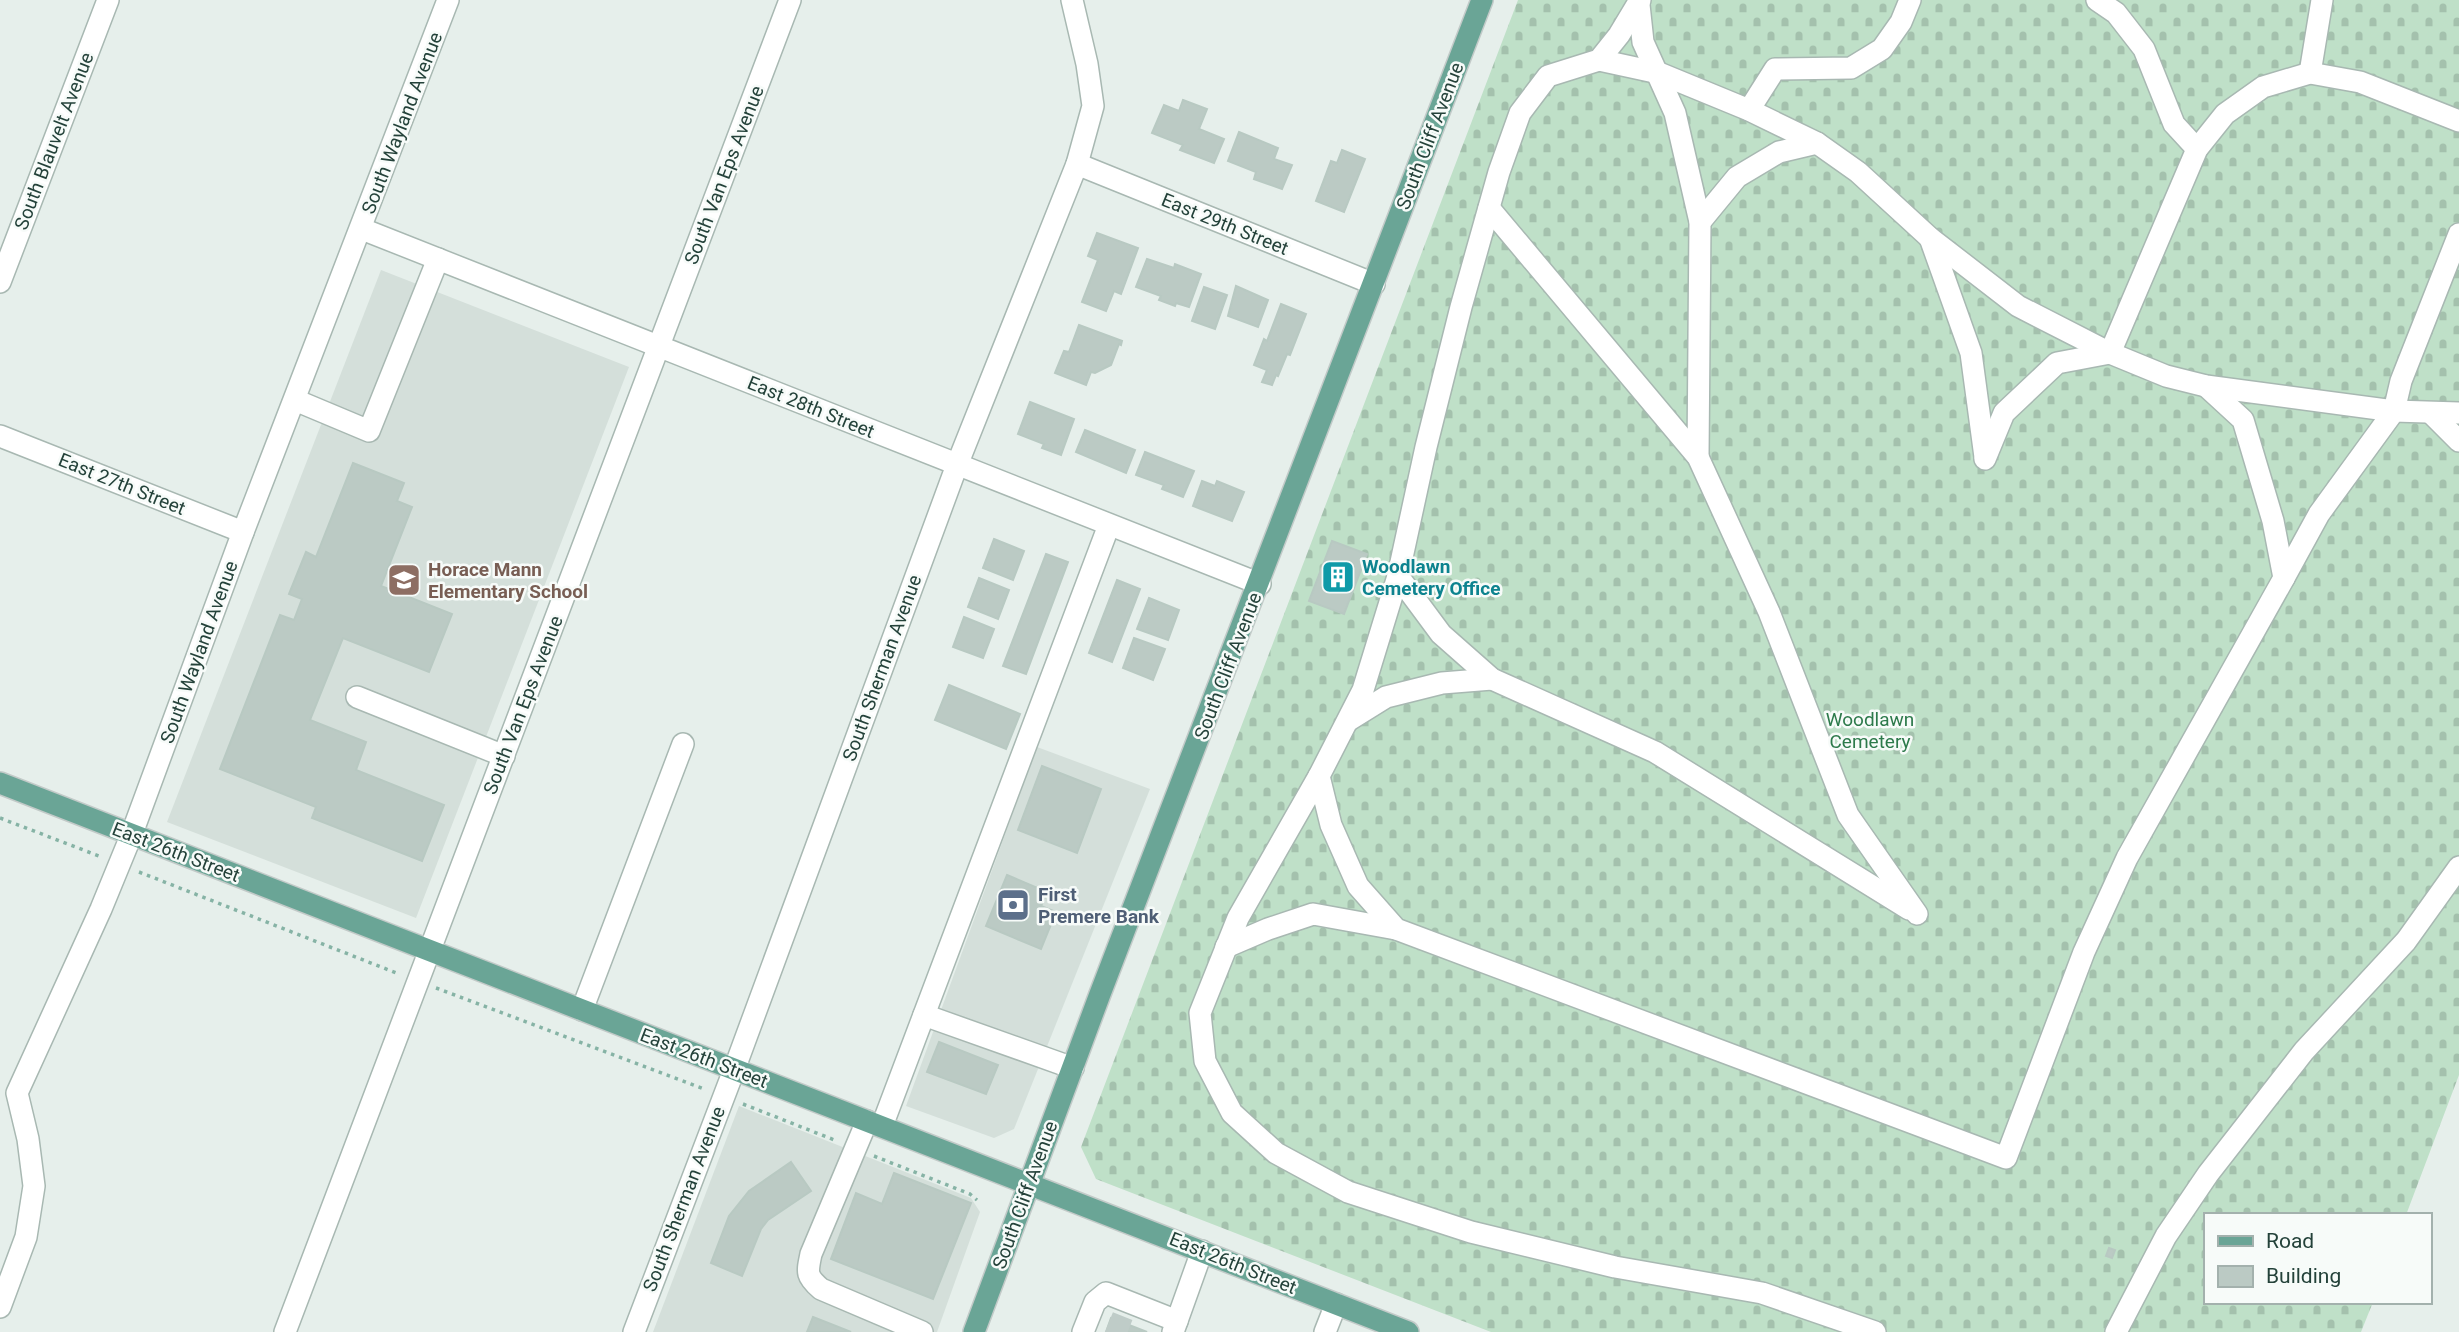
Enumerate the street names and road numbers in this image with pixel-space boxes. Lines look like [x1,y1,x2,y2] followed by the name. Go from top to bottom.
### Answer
[357,29,447,217] street label: South Wayland Avenue
[10,49,98,233] street label: South Blauvelt Avenue
[1391,59,1469,213] street label: South Cliff Avenue
[679,83,769,267] street label: South Van Eps Avenue
[1158,188,1292,260] street label: East 29th Street
[744,371,878,443] street label: East 28th Street
[55,448,189,520] street label: East 27th Street
[155,558,243,746] street label: South Wayland Avenue
[838,572,926,764] street label: South Sherman Avenue
[1189,589,1267,743] street label: South Cliff Avenue
[478,613,568,797] street label: South Van Eps Avenue
[109,817,243,887] street label: East 26th Street
[637,1023,771,1093] street label: East 26th Street
[638,1103,730,1295] street label: South Sherman Avenue
[988,1118,1062,1272] street label: South Cliff Avenue
[1166,1227,1300,1299] street label: East 26th Street

